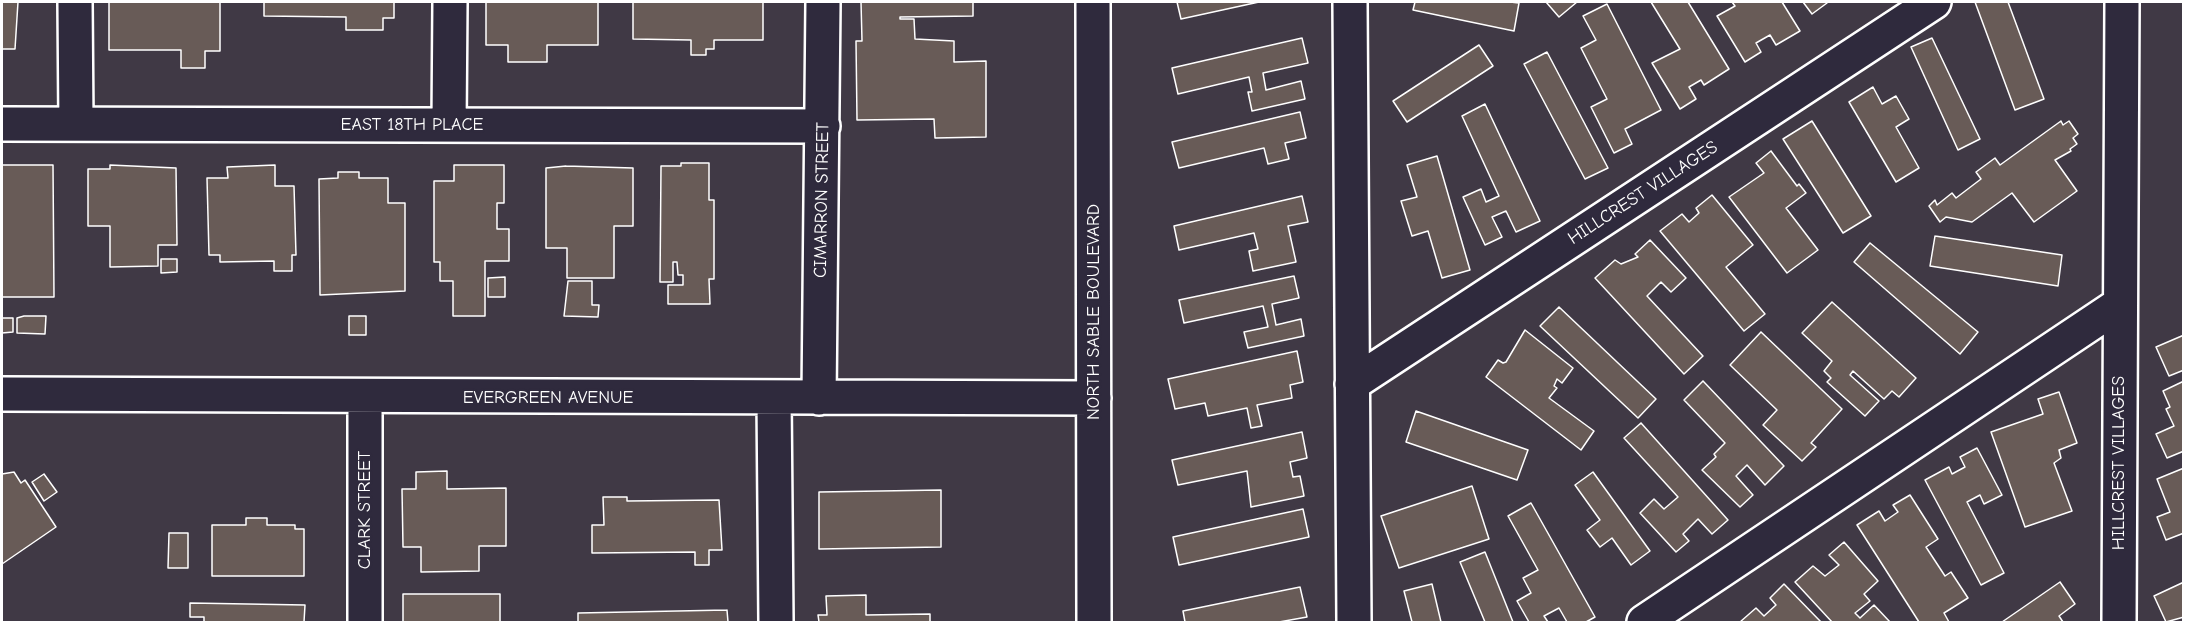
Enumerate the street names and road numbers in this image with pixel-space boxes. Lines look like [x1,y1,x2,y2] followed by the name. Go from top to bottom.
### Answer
[341,114,483,136] street label: EAST 18TH PLACE
[810,122,834,278] street label: CIMARRON STREET
[1564,136,1722,250] street label: HILLCREST VILLAGES
[1083,204,1105,420] street label: NORTH SABLE BOULEVARD
[2108,376,2130,550] street label: HILLCREST VILLAGES
[463,387,633,409] street label: EVERGREEN AVENUE
[354,451,376,569] street label: CLARK STREET

